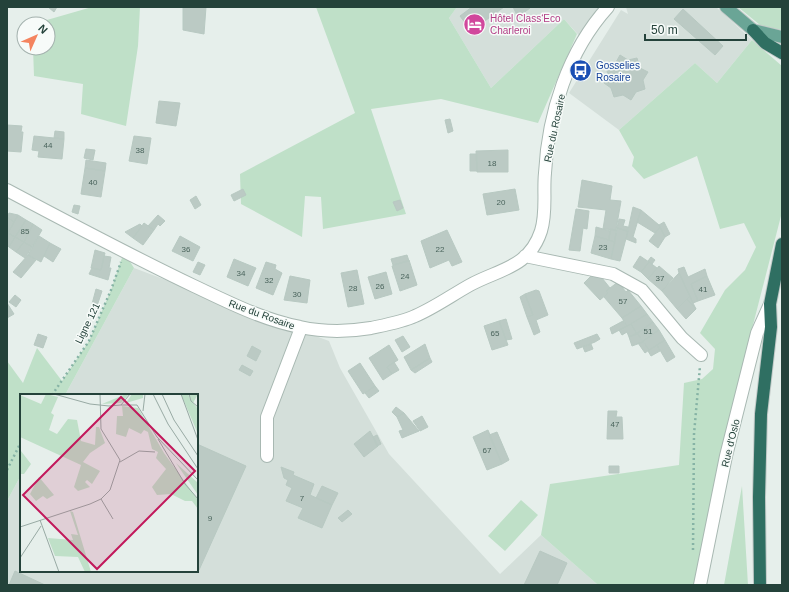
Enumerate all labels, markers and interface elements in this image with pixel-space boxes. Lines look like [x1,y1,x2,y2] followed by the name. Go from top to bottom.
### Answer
[461,11,487,37] hotel icon: Hôtel Class‘Eco Charleroi
[490,13,561,36] place label: Hôtel Class‘Eco Charleroi
[16,16,56,56] north arrow
[645,16,746,42] scale bar
[36,22,50,36] text: N
[651,23,678,37] text: 50 m
[567,58,593,84] bus stop icon: Gosselies Rosaire
[596,60,640,83] place label: Gosselies Rosaire
[542,93,567,163] street label: Rue du Rosaire
[44,141,53,150] house number: 44
[136,146,145,155] house number: 38
[488,159,497,168] house number: 18
[89,178,98,187] house number: 40
[497,198,506,207] house number: 20
[21,227,30,236] house number: 85
[599,243,608,252] house number: 23
[182,245,191,254] house number: 36
[436,245,445,254] house number: 22
[237,269,246,278] house number: 34
[401,272,410,281] house number: 24
[656,274,665,283] house number: 37
[265,276,274,285] house number: 32
[376,282,385,291] house number: 26
[349,284,358,293] house number: 28
[699,285,708,294] house number: 41
[293,290,302,299] house number: 30
[227,297,297,332] street label: Rue du Rosaire
[619,297,628,306] house number: 57
[73,301,102,345] street label: Ligne 121
[644,327,653,336] house number: 51
[491,329,500,338] house number: 65
[20,394,198,572] inset map
[719,418,742,468] street label: Rue d'Oslo
[611,420,620,429] house number: 47
[483,446,492,455] house number: 67
[300,494,305,503] house number: 7
[208,514,213,523] house number: 9

